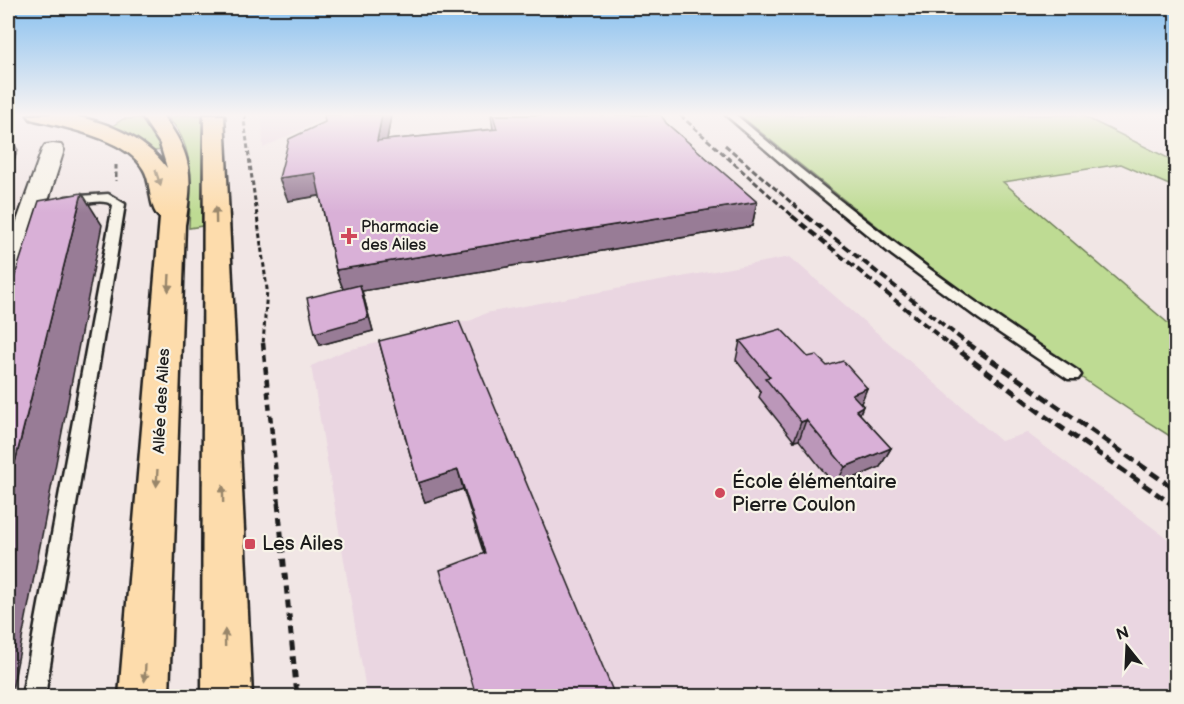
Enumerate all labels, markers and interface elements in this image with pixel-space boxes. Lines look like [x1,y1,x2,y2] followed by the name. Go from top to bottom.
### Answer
[154,169,163,187] one-way arrow
[211,206,221,225] one-way arrow
[361,218,439,255] place label: Pharmacie des Ailes
[342,229,356,243] marker: Pharmacie des Ailes
[164,274,173,293] one-way arrow
[150,348,174,454] street label: Allée des Ailes
[152,469,162,488] one-way arrow
[732,469,897,517] place label: École élémentaire Pierre Coulon
[218,485,228,504] one-way arrow
[713,486,727,500] marker: École élémentaire Pierre Coulon
[262,532,343,556] place label: Les Ailes
[243,537,257,551] marker: Les Ailes
[1097,617,1157,677] north arrow
[1114,623,1131,645] text: N
[221,629,230,648] one-way arrow
[141,663,150,682] one-way arrow

